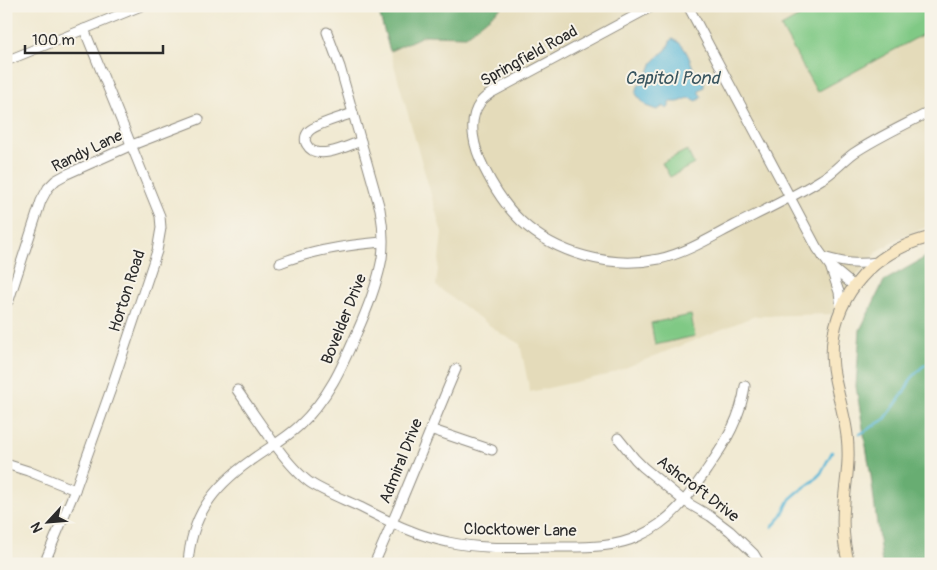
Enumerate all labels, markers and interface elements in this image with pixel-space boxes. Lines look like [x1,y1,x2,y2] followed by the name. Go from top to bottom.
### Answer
[477,21,581,91] street label: Springfield Road
[25,22,162,54] scale bar
[32,31,75,50] text: 100 m
[625,67,722,90] water label: Capitol Pond
[48,125,126,177] street label: Randy Lane
[104,247,150,335] street label: Horton Road
[317,271,371,367] street label: Bovelder Drive
[375,415,427,506] street label: Admiral Drive
[653,452,743,526] street label: Ashcroft Drive
[22,498,72,548] north arrow
[27,519,46,535] text: N
[463,519,577,541] street label: Clocktower Lane

